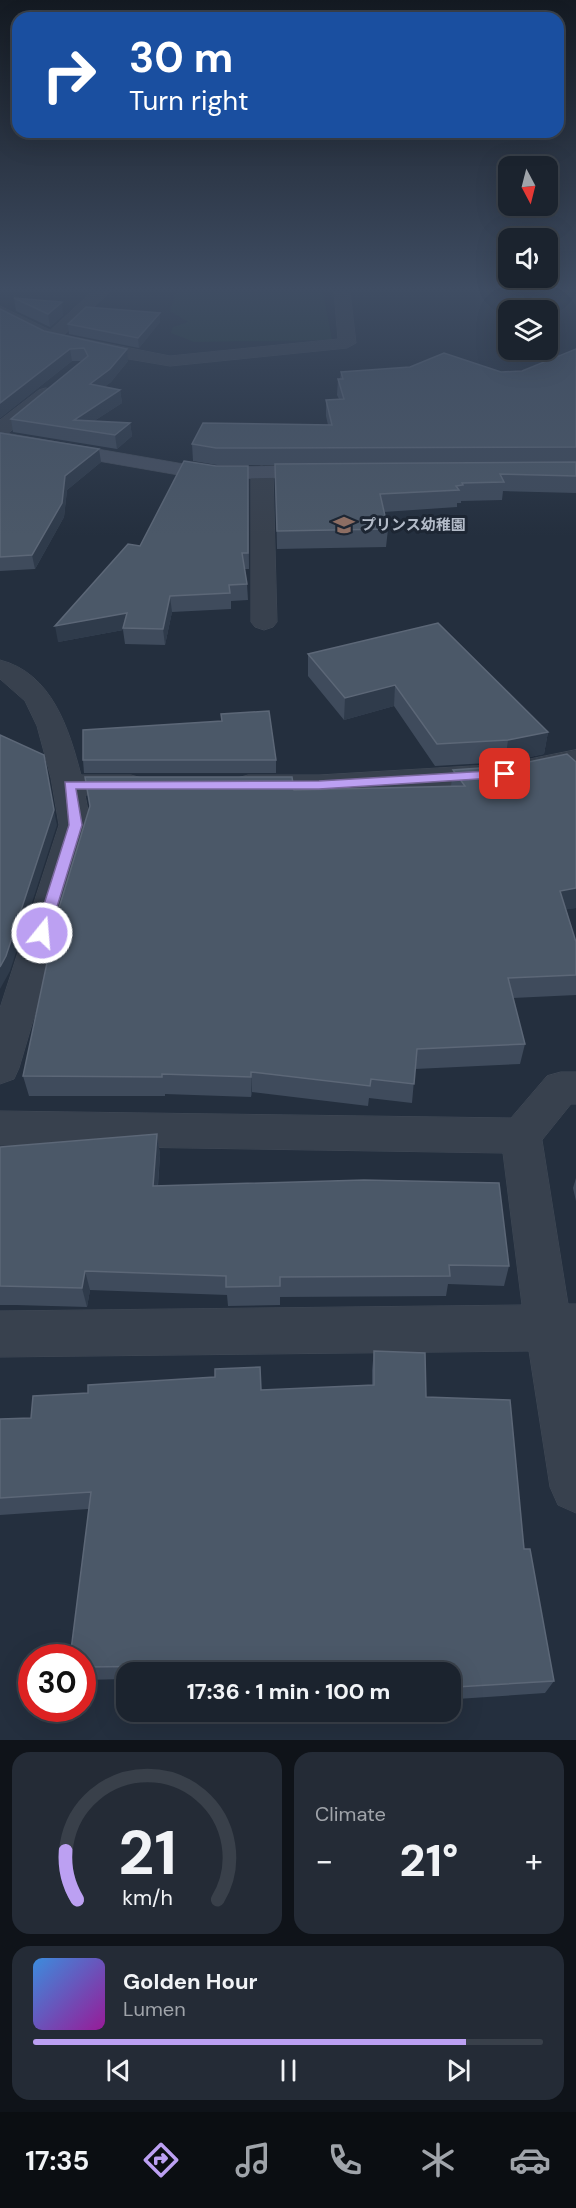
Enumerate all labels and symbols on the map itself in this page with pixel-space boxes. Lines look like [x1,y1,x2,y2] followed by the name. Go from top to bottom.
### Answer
[498,156,558,216] north arrow
[332,513,356,537] school or university icon: プリンス幼稚園
[361,515,466,535] place label: プリンス幼稚園
[479,748,530,799] pin
[10,901,74,965] position arrow
[18,1644,96,1722] speed limit sign: 30

